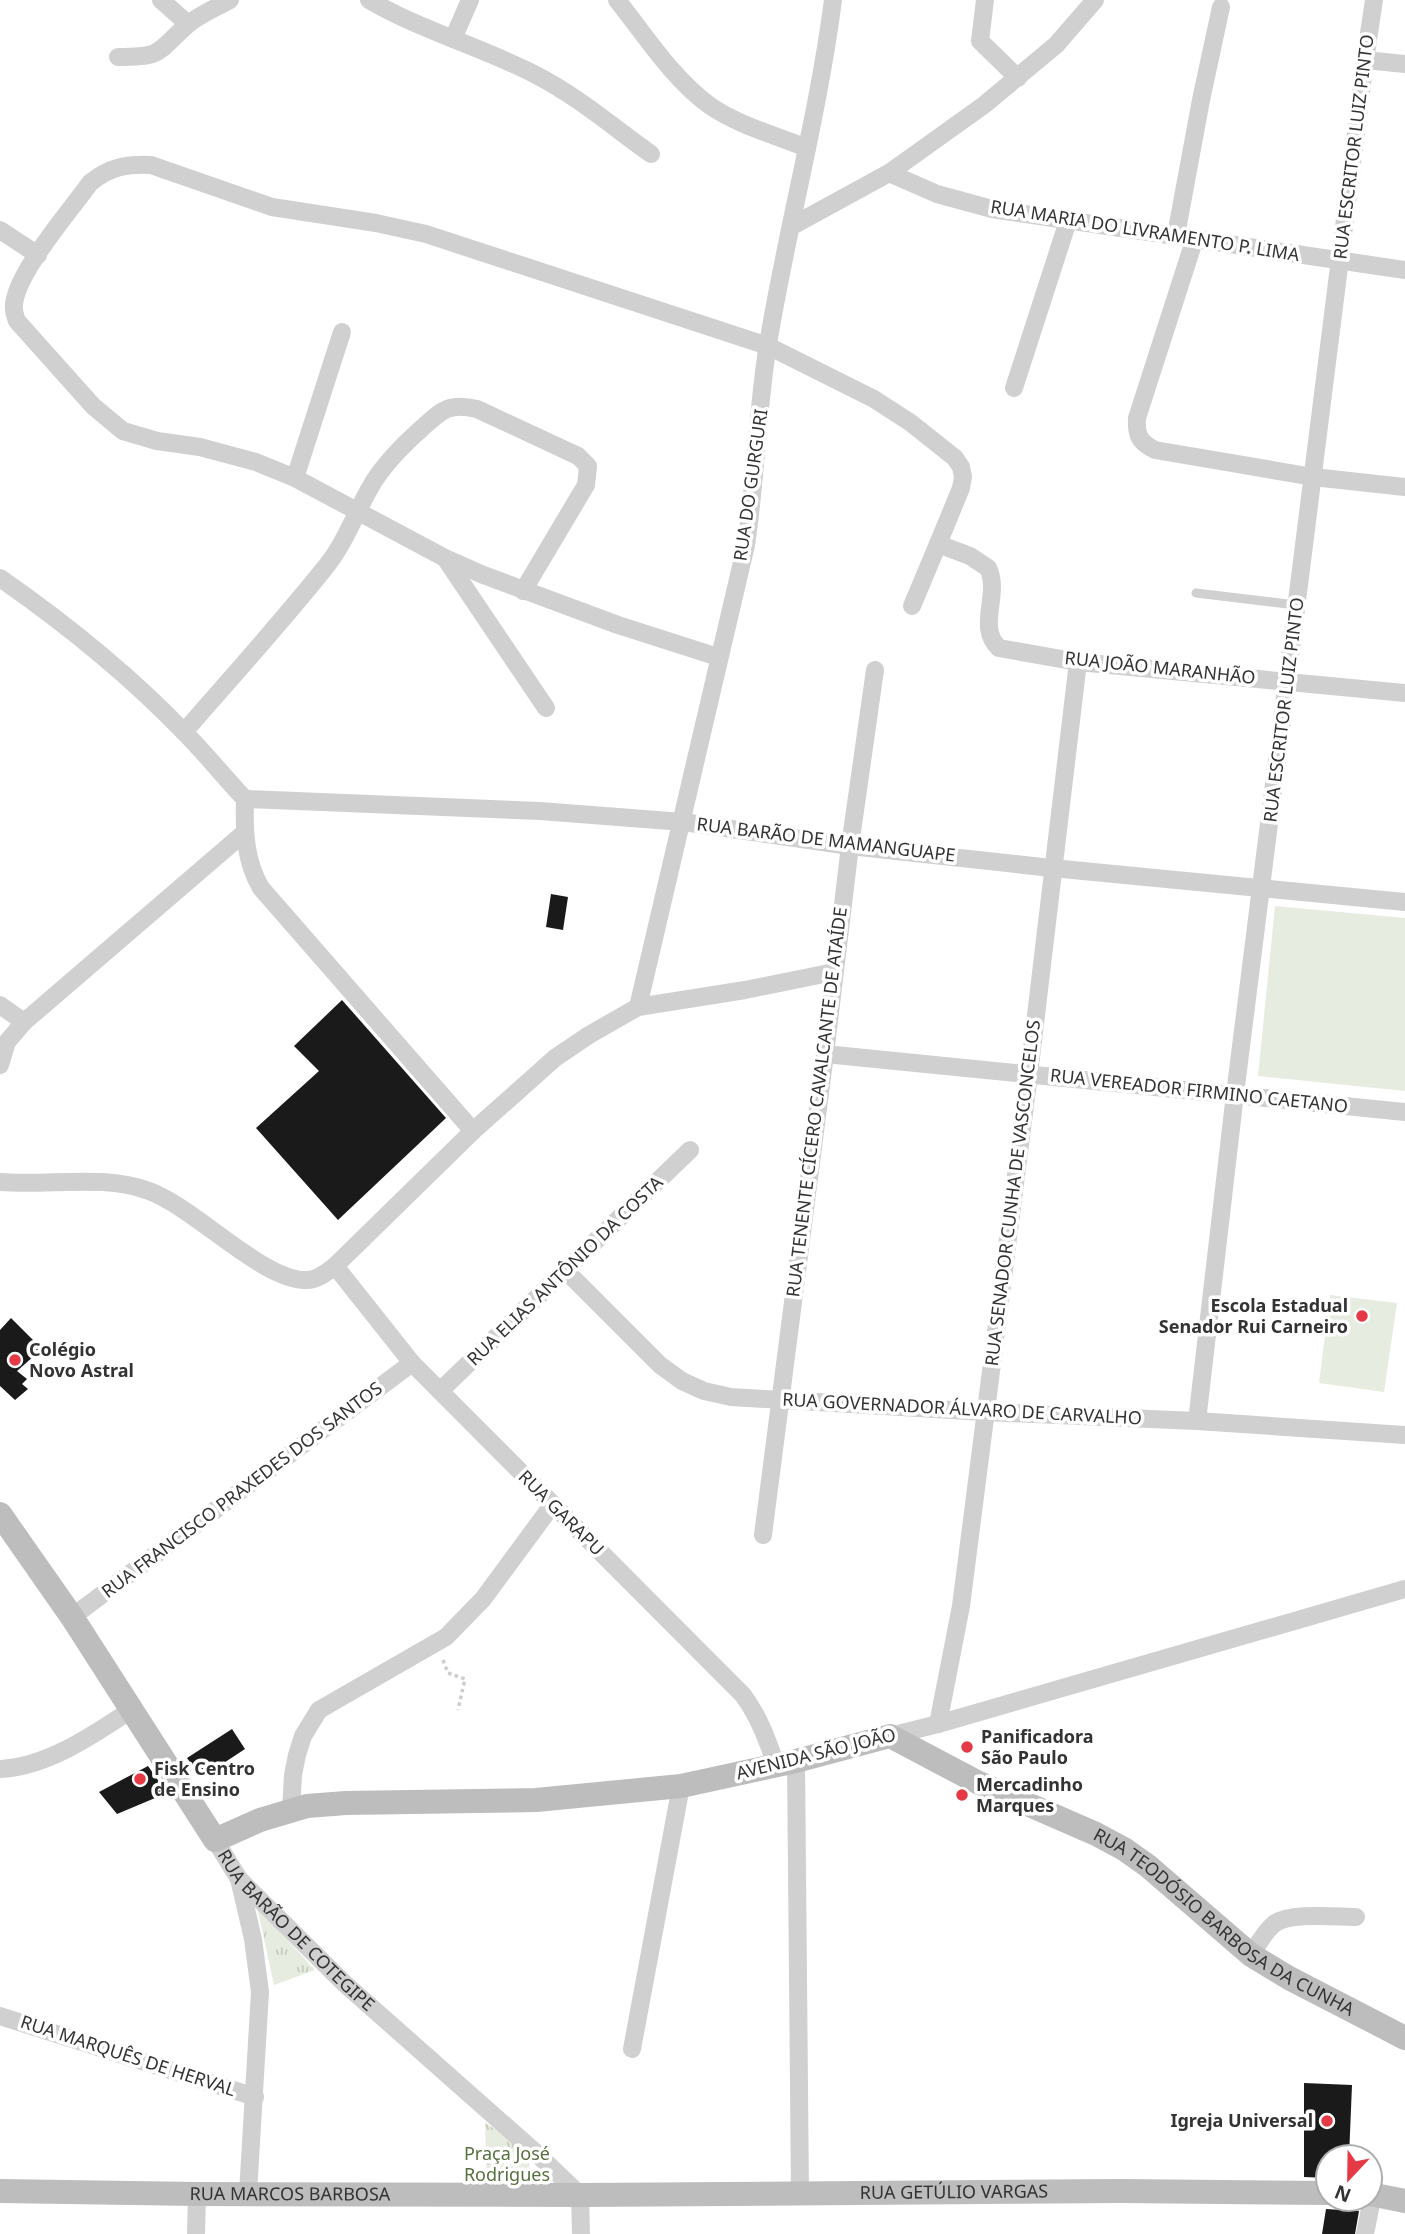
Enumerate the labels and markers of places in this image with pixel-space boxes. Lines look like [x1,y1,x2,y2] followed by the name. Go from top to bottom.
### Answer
[1159,1293,1348,1338] place label: Escola Estadual Senador Rui Carneiro
[1354,1308,1370,1324] marker: Escola Estadual Senador Rui Carneiro
[29,1337,134,1382] place label: Colégio Novo Astral
[7,1352,23,1368] marker: Colégio Novo Astral
[981,1724,1094,1769] place label: Panificadora São Paulo
[959,1739,975,1755] marker: Panificadora São Paulo
[154,1756,255,1801] place label: Fisk Centro de Ensino
[132,1771,148,1787] marker: Fisk Centro de Ensino
[976,1772,1083,1817] place label: Mercadinho Marques
[954,1787,970,1803] marker: Mercadinho Marques
[1170,2108,1313,2132] place label: Igreja Universal
[1319,2113,1335,2129] marker: Igreja Universal

